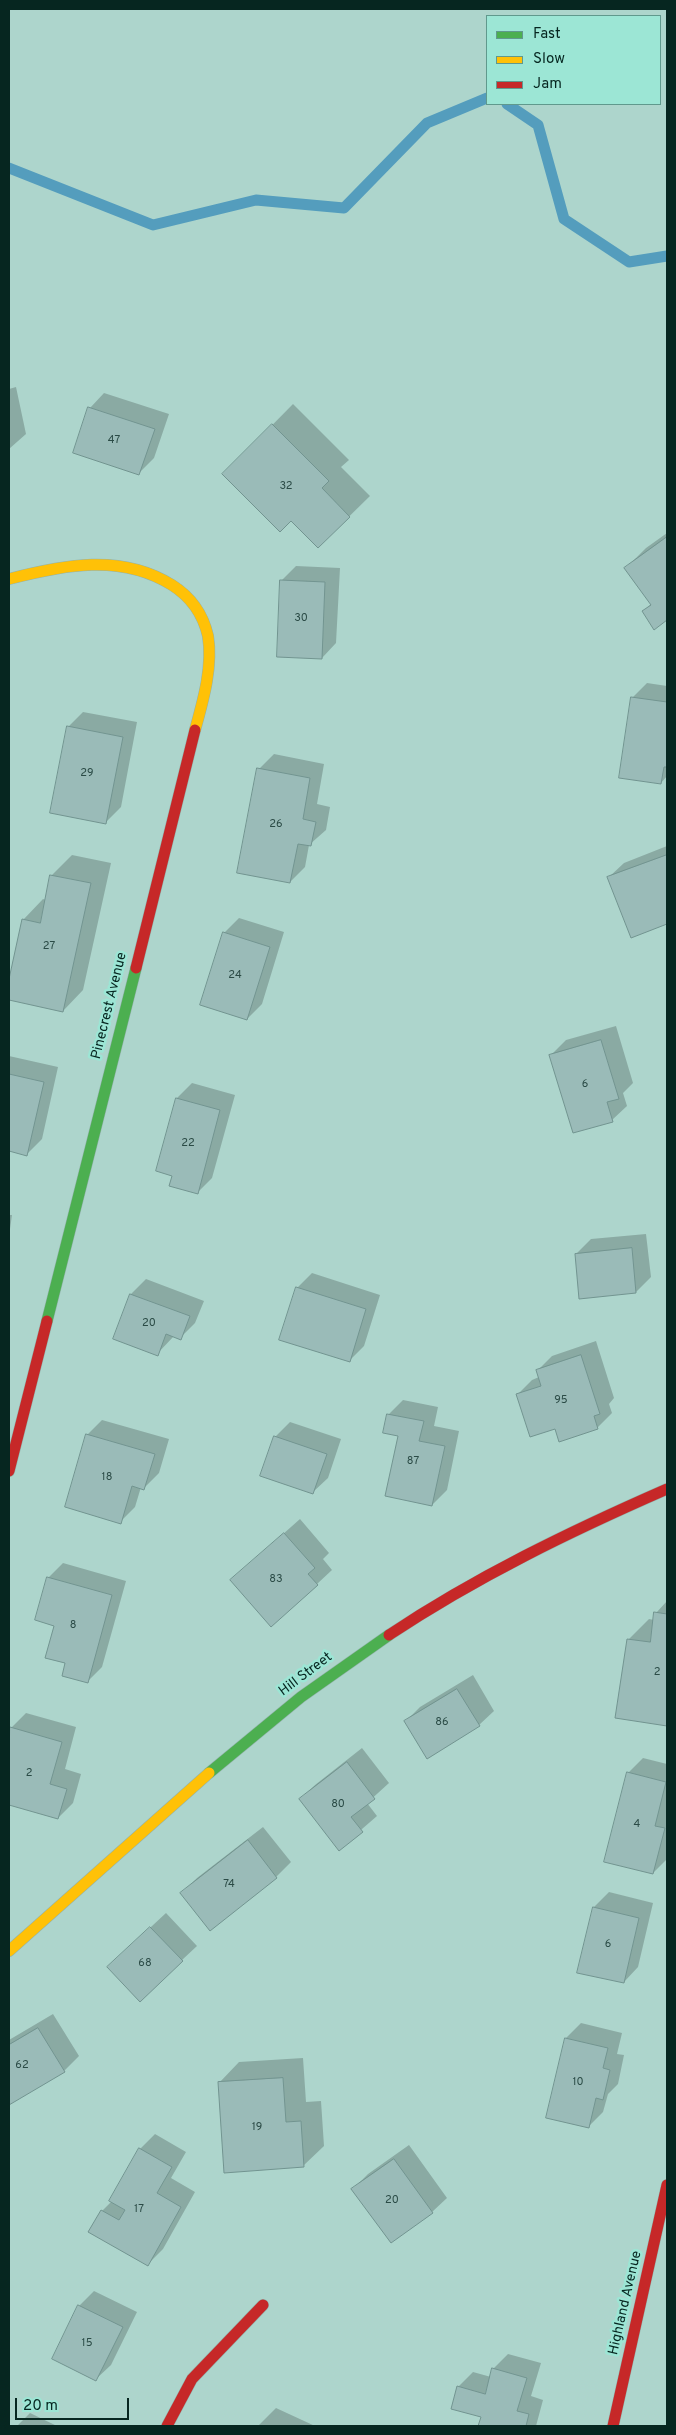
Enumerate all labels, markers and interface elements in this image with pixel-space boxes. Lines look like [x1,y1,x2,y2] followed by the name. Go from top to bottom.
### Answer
[486,15,661,105] legend
[533,25,561,44] text: Fast
[533,50,565,69] text: Slow
[533,75,562,94] text: Jam
[108,434,120,448] house number: 47
[279,480,293,494] house number: 32
[294,612,308,626] house number: 30
[80,767,94,781] house number: 29
[269,818,283,832] house number: 26
[43,940,55,954] house number: 27
[89,951,131,1061] street label: Pinecrest Avenue
[228,969,242,983] house number: 24
[582,1078,588,1092] house number: 6
[181,1137,195,1151] house number: 22
[142,1317,156,1331] house number: 20
[554,1394,568,1408] house number: 95
[407,1455,419,1469] house number: 87
[102,1471,112,1485] house number: 18
[269,1573,283,1587] house number: 83
[70,1619,76,1633] house number: 8
[276,1649,336,1701] street label: Hill Street
[654,1666,660,1680] house number: 2
[435,1716,449,1730] house number: 86
[26,1767,32,1781] house number: 2
[331,1798,345,1812] house number: 80
[634,1818,640,1832] house number: 4
[223,1878,235,1892] house number: 74
[605,1938,611,1952] house number: 6
[138,1957,152,1971] house number: 68
[15,2059,29,2073] house number: 62
[572,2076,584,2090] house number: 10
[252,2121,262,2135] house number: 19
[385,2194,399,2208] house number: 20
[134,2203,144,2217] house number: 17
[606,2249,646,2357] street label: Highland Avenue
[82,2337,92,2351] house number: 15
[18,2388,131,2420] scale bar
[23,2397,58,2416] text: 20 m

